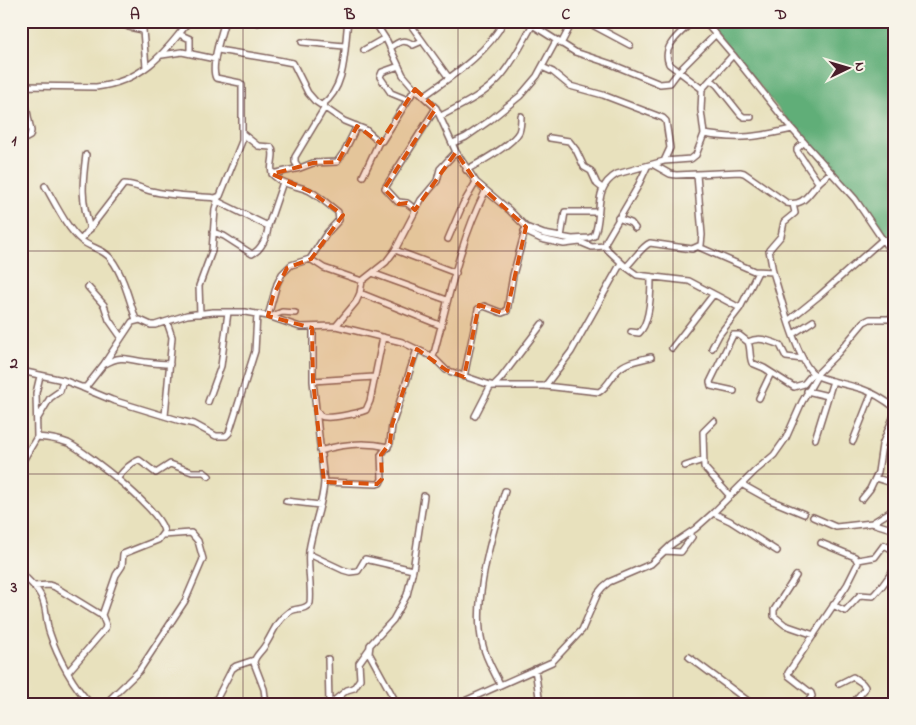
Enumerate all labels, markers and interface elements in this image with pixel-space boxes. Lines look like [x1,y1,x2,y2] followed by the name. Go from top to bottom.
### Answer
[130,3,140,27] text: A
[344,3,356,27] text: B
[562,3,571,27] text: C
[774,3,787,27] text: D
[824,42,874,92] north arrow
[849,61,870,73] text: N
[11,129,17,153] text: 1
[9,352,18,376] text: 2
[10,576,18,600] text: 3

